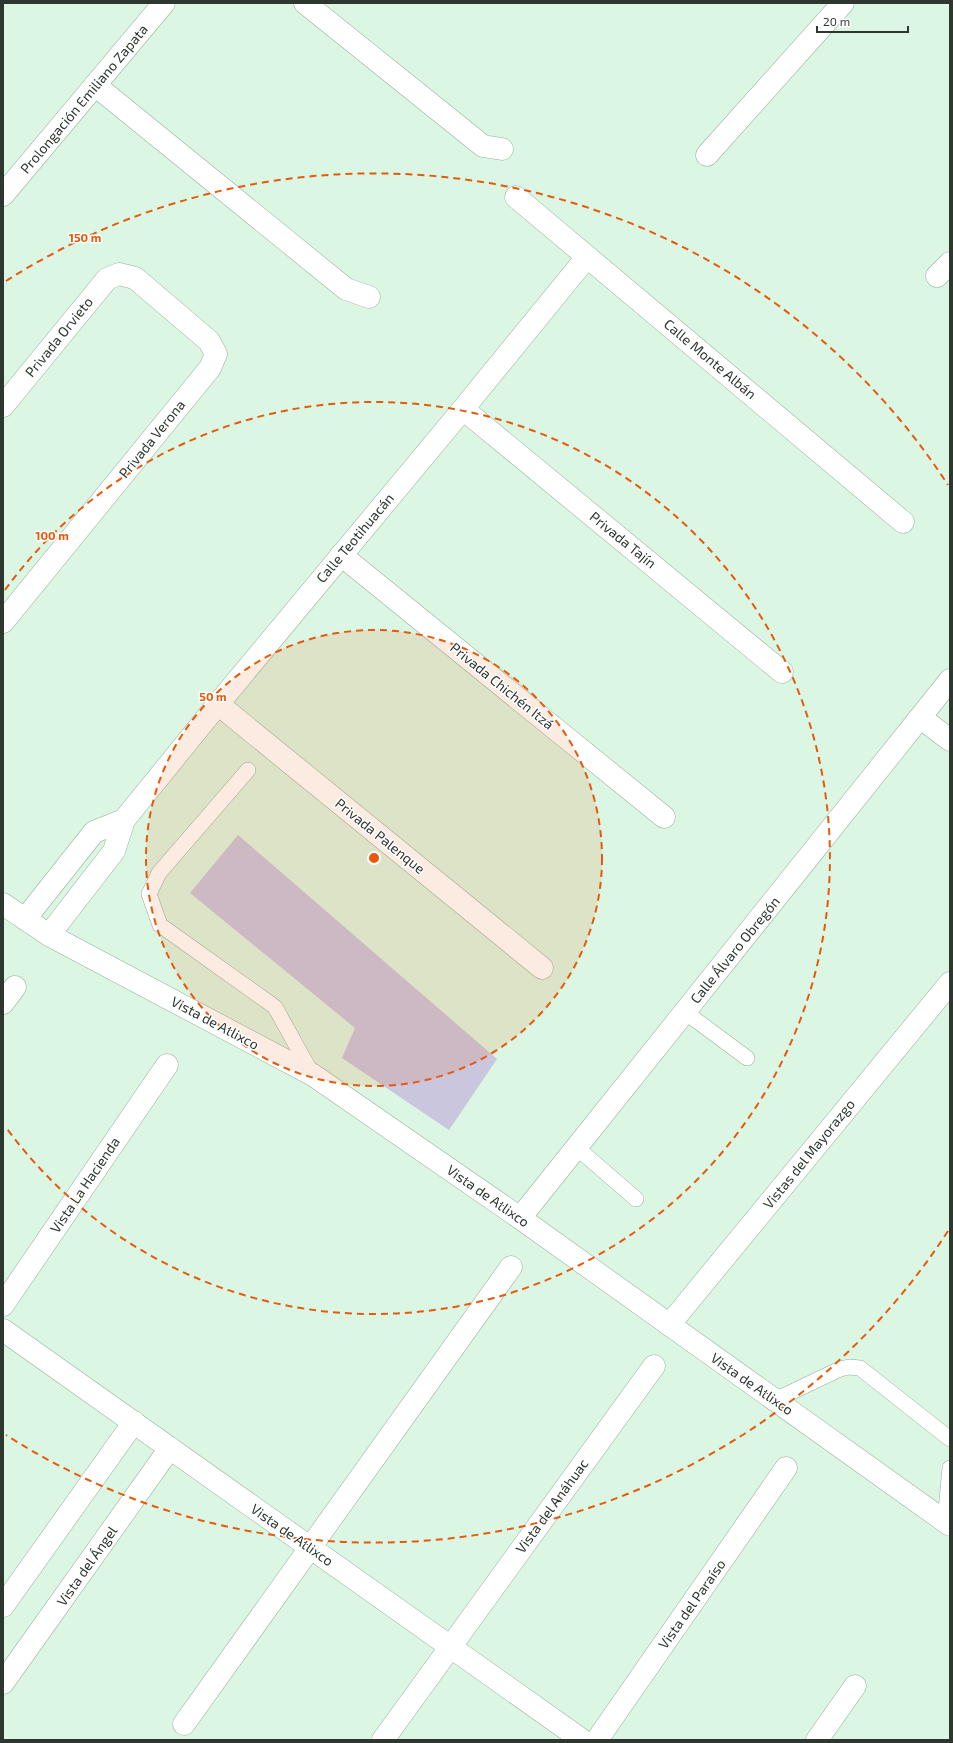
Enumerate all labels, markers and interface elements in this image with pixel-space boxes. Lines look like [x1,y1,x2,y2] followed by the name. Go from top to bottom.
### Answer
[817,8,908,34] scale bar
[823,14,850,28] text: 20 m
[16,21,151,177] street label: Prolongación Emiliano Zapata
[69,230,101,244] text: 150 m
[21,293,96,380] street label: Privada Orvieto
[661,315,760,402] street label: Calle Monte Albán
[115,396,188,481] street label: Privada Verona
[312,489,397,586] street label: Calle Teotihuacán
[587,508,660,572] street label: Privada Tajín
[35,528,69,542] text: 100 m
[447,639,558,733] street label: Privada Chichén Itzá
[199,689,227,703] text: 50 m
[332,794,429,877] street label: Privada Palenque
[367,851,381,865] centre of rings
[686,893,783,1007] street label: Calle Álvaro Obregón
[168,992,262,1053] street label: Vista de Atlixco
[759,1095,858,1212] street label: Vistas del Mayorazgo
[46,1134,123,1236] street label: Vista La Hacienda
[444,1161,533,1230] street label: Vista de Atlixco
[708,1349,797,1418] street label: Vista de Atlixco
[512,1455,592,1556] street label: Vista del Anáhuac
[248,1500,337,1569] street label: Vista de Atlixco
[53,1522,121,1609] street label: Vista del Ángel
[654,1556,729,1652] street label: Vista del Paraíso

